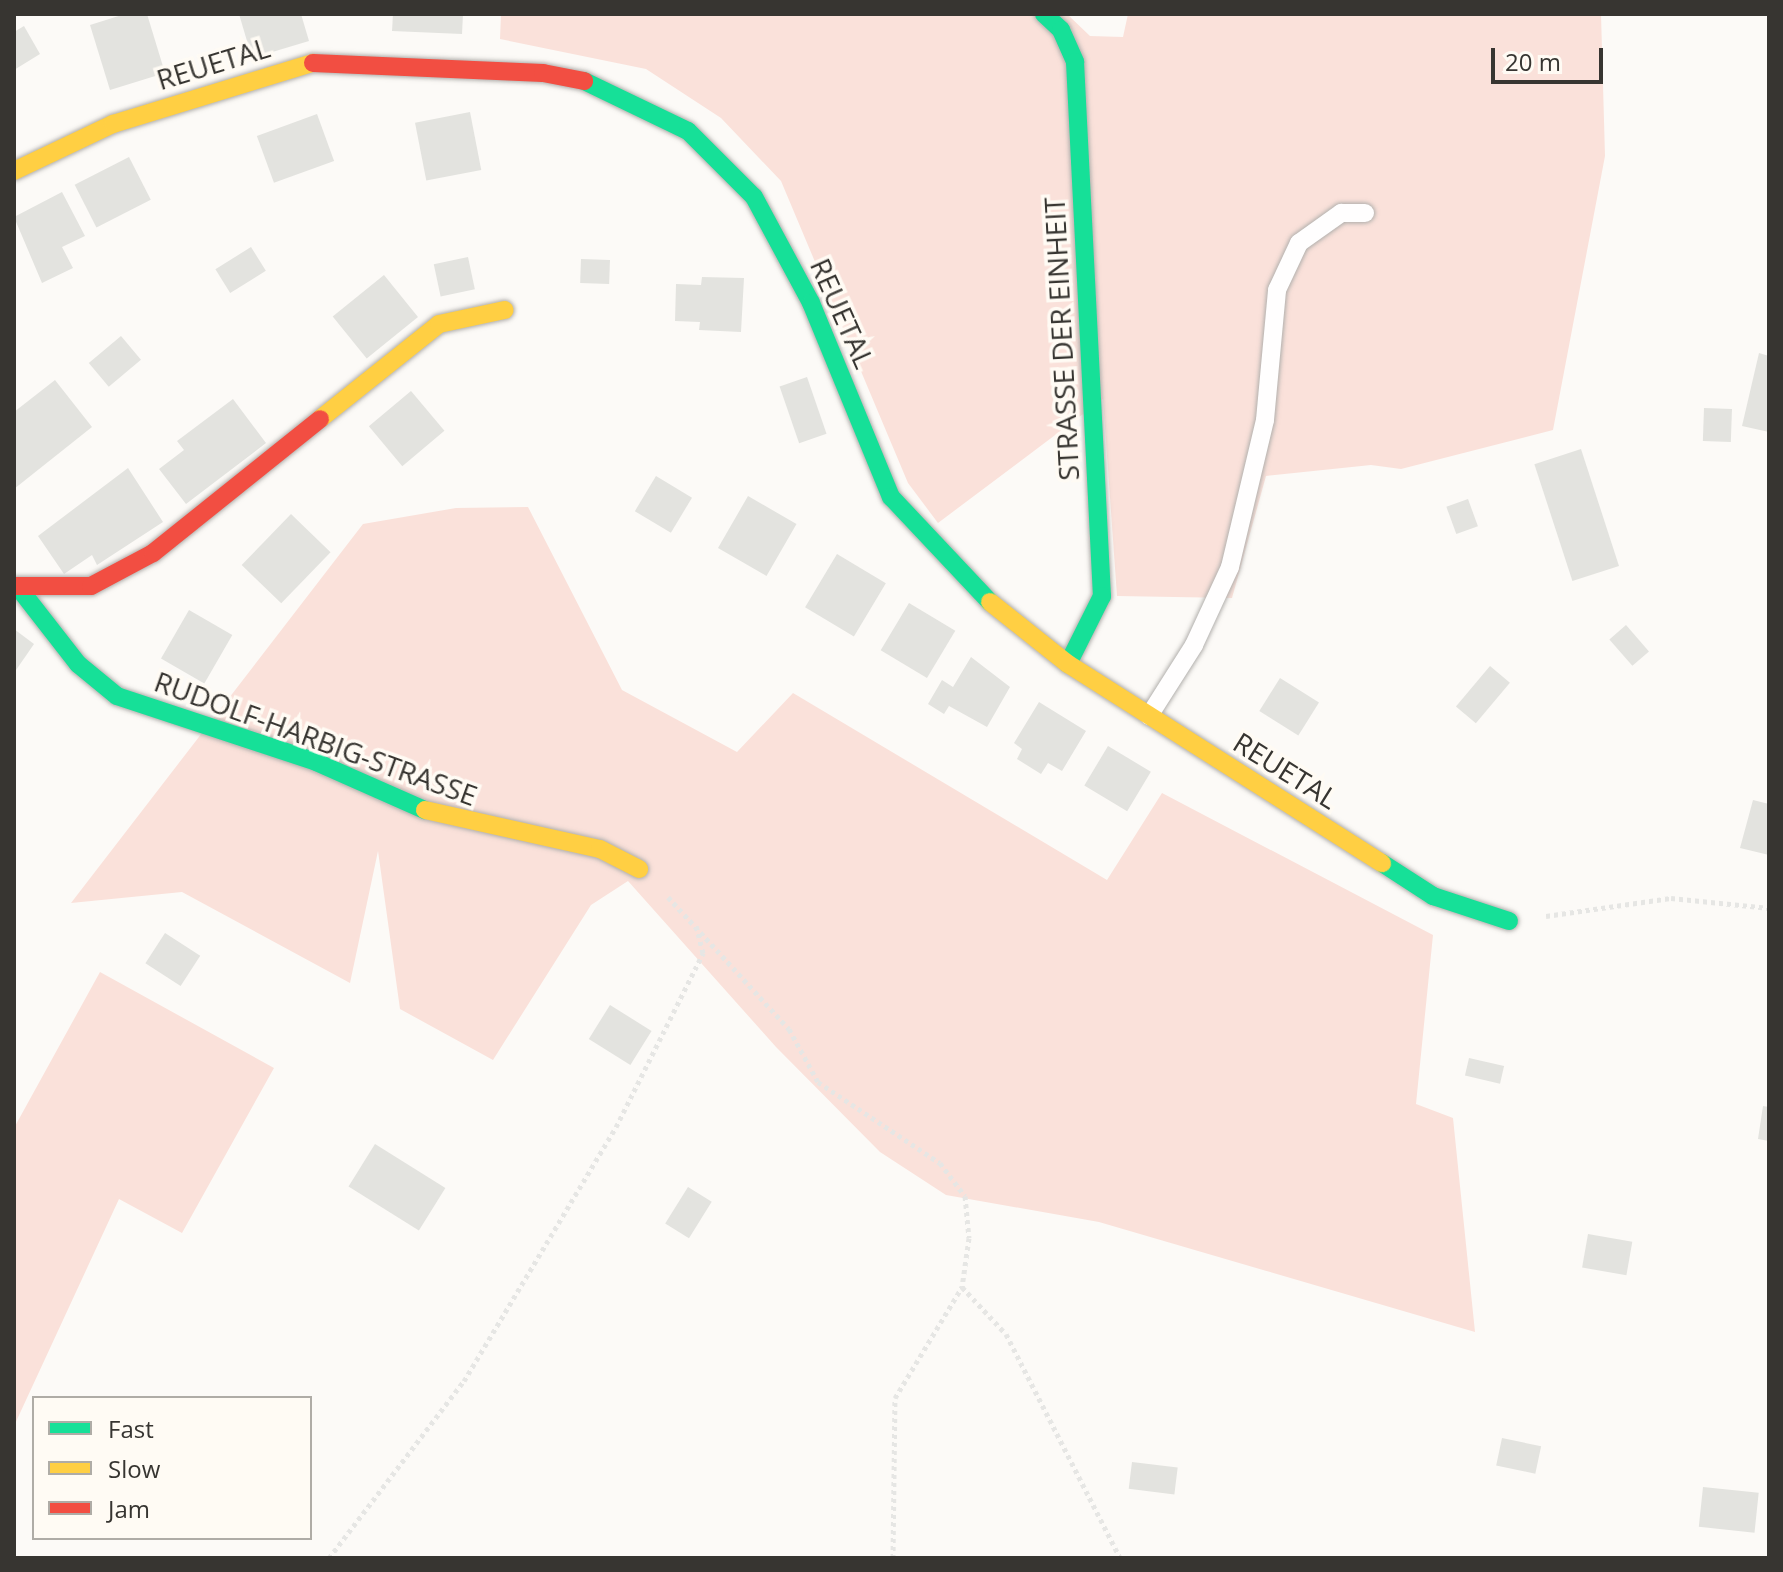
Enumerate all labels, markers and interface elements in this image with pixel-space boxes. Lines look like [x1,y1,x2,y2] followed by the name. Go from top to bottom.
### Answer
[152,30,274,96] street label: REUETAL
[1495,32,1607,82] scale bar
[1505,45,1561,78] text: 20 m
[1037,196,1085,482] street label: STRASSE DER EINHEIT
[804,253,882,373] street label: REUETAL
[150,664,482,812] street label: RUDOLF-HARBIG-STRASSE
[1228,725,1344,815] street label: REUETAL
[32,1396,312,1540] legend
[108,1412,154,1445] text: Fast
[108,1452,160,1485] text: Slow
[108,1492,150,1525] text: Jam

